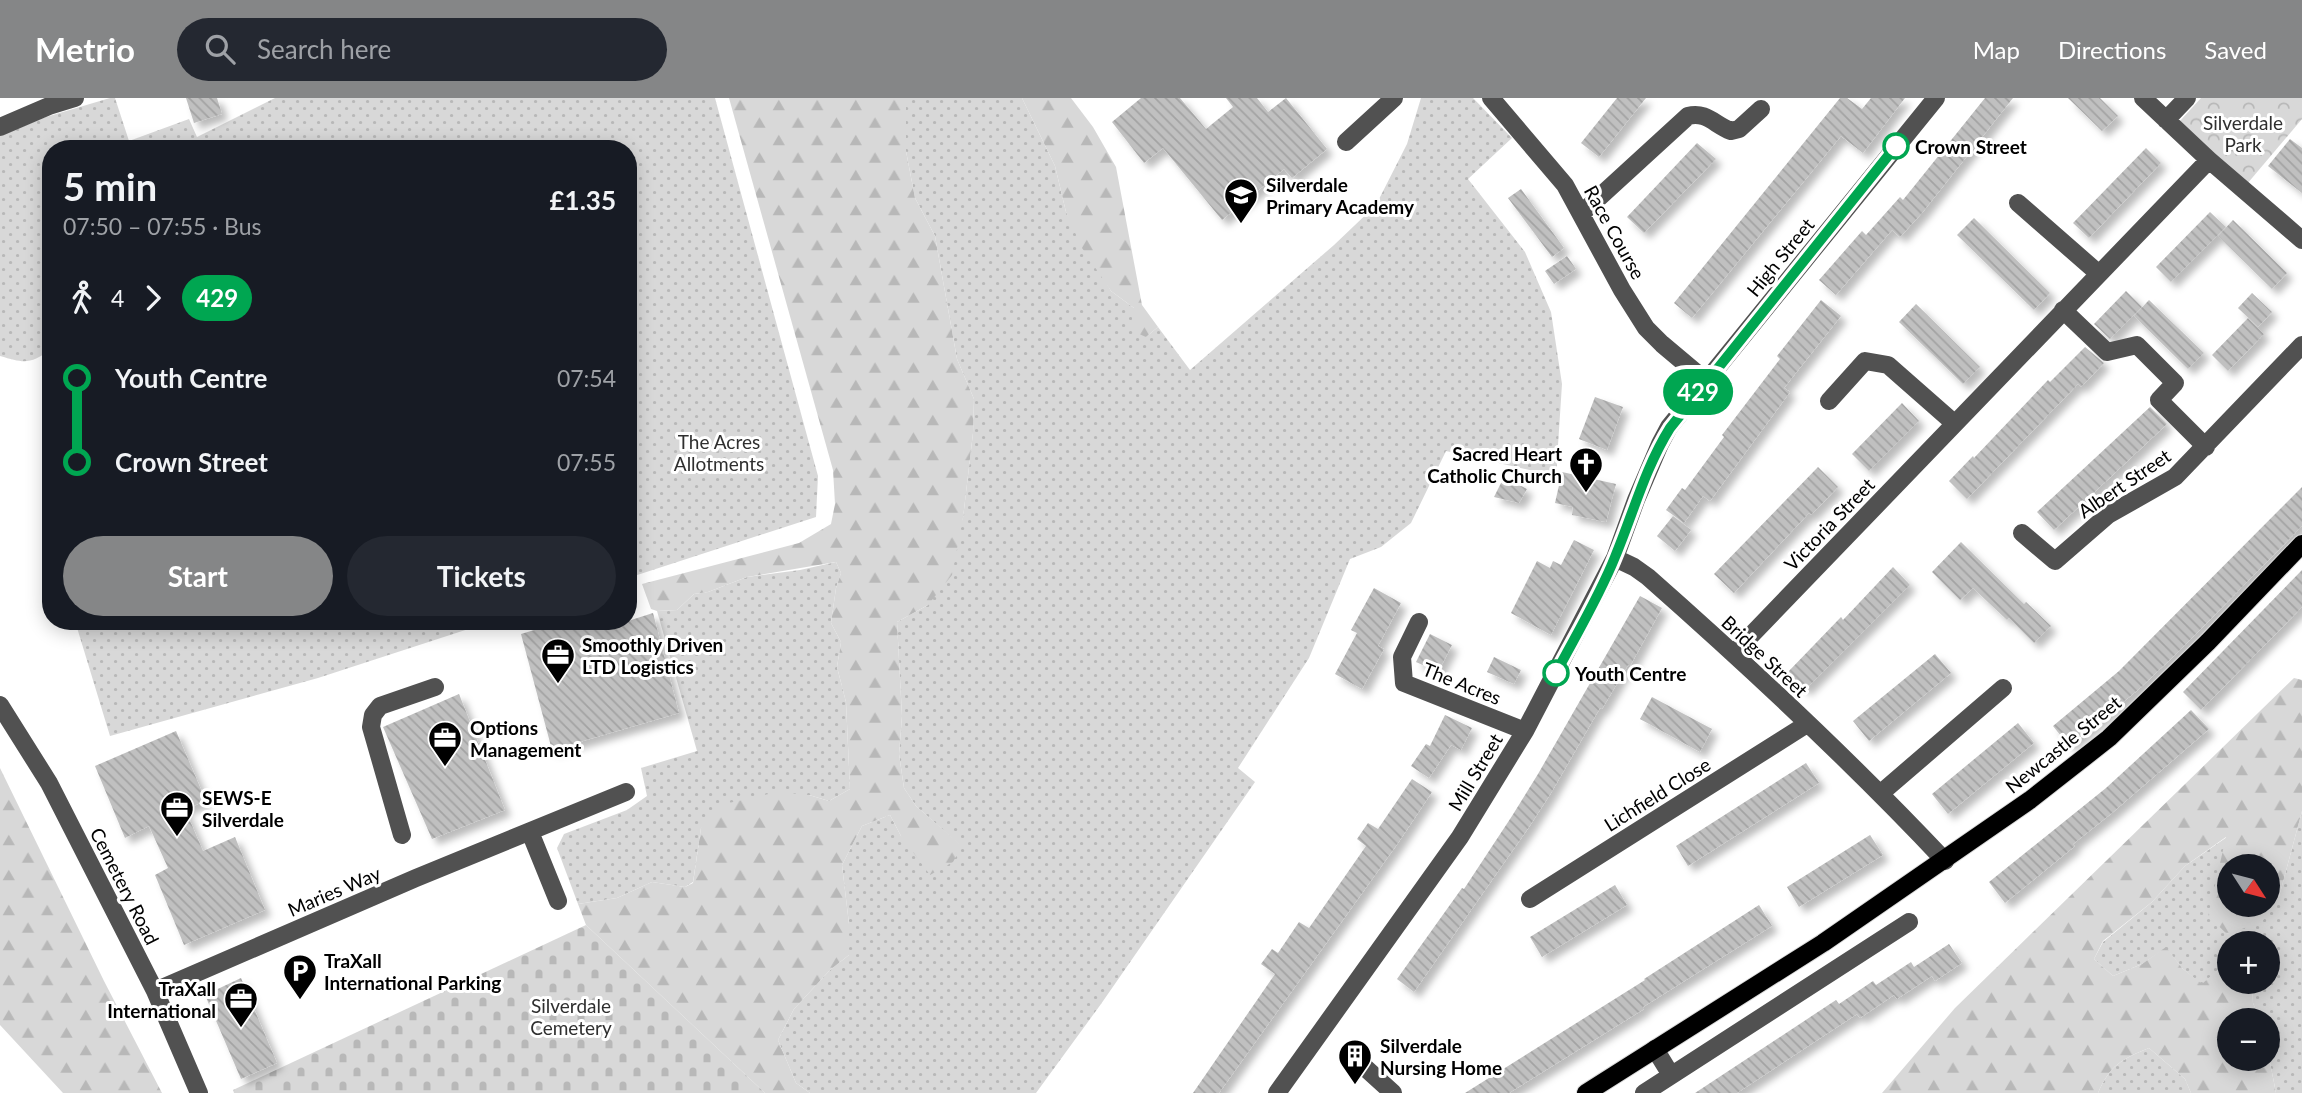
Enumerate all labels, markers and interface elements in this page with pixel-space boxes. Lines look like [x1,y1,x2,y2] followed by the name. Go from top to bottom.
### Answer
[177,18,667,81] search box
[35,29,135,69] text: Metrio
[201,30,239,68] icon: search
[257,33,391,65] text: Search here
[1973,35,2020,64] text: Map
[2058,35,2166,64] text: Directions
[2204,35,2267,64] text: Saved
[2203,111,2283,156] park label: Silverdale Park
[1883,133,1909,159] marker: Crown Street
[1915,135,2027,158] place label: Crown Street
[63,163,157,209] text: 5 min
[1266,173,1415,218] place label: Silverdale Primary Academy
[1222,176,1260,225] school or university icon: Silverdale Primary Academy
[1580,181,1650,283] street label: Race Course
[550,184,616,216] text: £1.35
[63,212,262,240] text: 07:50 – 07:55 · Bus
[1741,213,1819,301] street label: High Street
[63,279,101,317] icon: walk
[134,279,172,317] icon: forward
[196,283,238,312] text: 429
[111,284,124,312] text: 4
[115,362,267,394] text: Youth Centre
[557,364,616,392] text: 07:54
[1658,369,1738,415] line badge: 429
[1677,377,1719,406] text: 429
[674,430,764,475] park label: The Acres Allotments
[1427,442,1562,487] place label: Sacred Heart Catholic Church
[2073,444,2175,522] street label: Albert Street
[1567,445,1605,494] church icon: Sacred Heart Catholic Church
[115,446,268,478] text: Crown Street
[557,448,616,476] text: 07:55
[1779,473,1879,575] street label: Victoria Street
[63,536,333,616] button: Start
[347,536,616,616] button: Tickets
[1717,610,1813,702] street label: Bridge Street
[582,633,723,678] place label: Smoothly Driven LTD Logistics
[539,636,577,685] office icon: Smoothly Driven LTD Logistics
[1419,657,1505,709] street label: The Acres
[1543,660,1569,686] marker: Youth Centre
[1574,662,1686,685] place label: Youth Centre
[2001,690,2126,798] street label: Newcastle Street
[470,716,581,761] place label: Options Management
[426,719,464,768] office icon: Options Management
[1443,729,1507,815] street label: Mill Street
[1600,752,1714,836] street label: Lichfield Close
[202,786,284,831] place label: SEWS-E Silverdale
[158,789,196,838] office icon: SEWS-E Silverdale
[86,824,164,948] street label: Cemetery Road
[2217,854,2280,917] north arrow
[2217,854,2280,1071] map controls
[284,861,384,921] street label: Maries Way
[2217,931,2280,994] button: +
[324,949,501,994] place label: TraXall International Parking
[281,952,319,1001] parking icon: TraXall International Parking
[107,977,216,1022] place label: TraXall International
[222,980,260,1029] office icon: TraXall International
[530,994,612,1039] park label: Silverdale Cemetery
[2217,1008,2280,1071] button: −
[1380,1034,1502,1079] place label: Silverdale Nursing Home
[1336,1037,1374,1086] building icon: Silverdale Nursing Home

